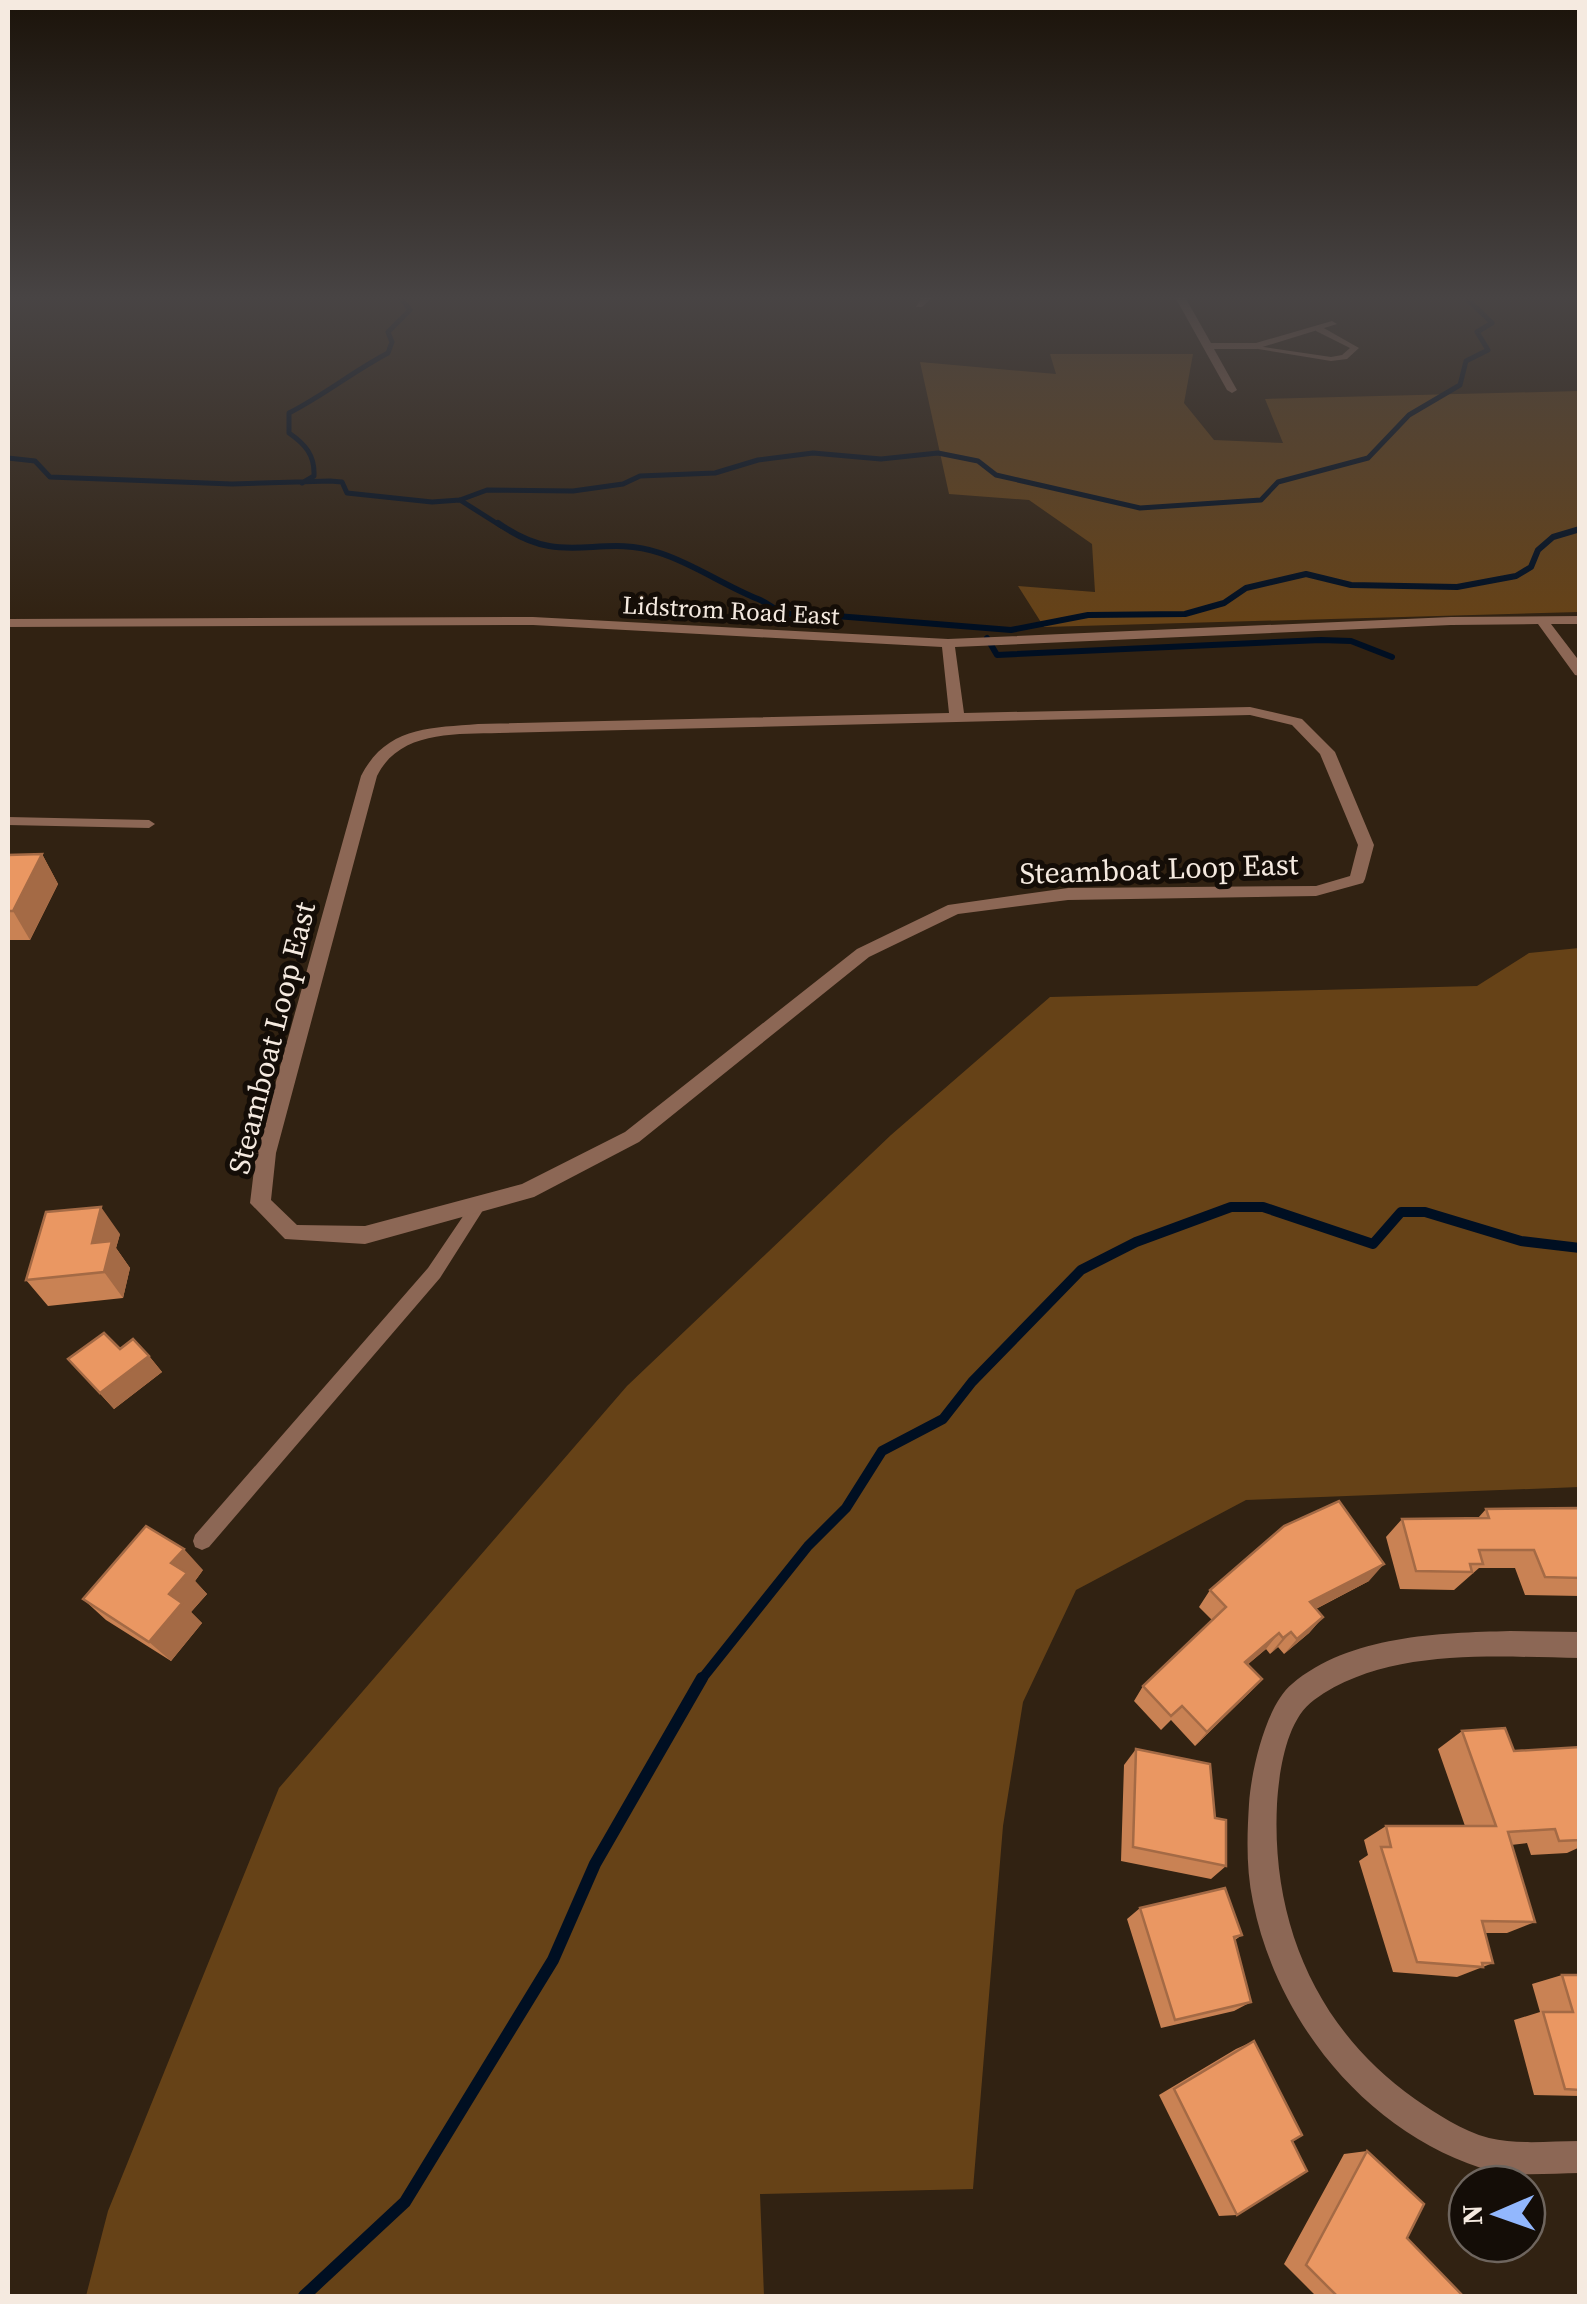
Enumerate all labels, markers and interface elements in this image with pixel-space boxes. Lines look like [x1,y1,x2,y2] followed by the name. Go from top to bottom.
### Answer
[622,587,841,633] street label: Lidstrom Road East
[1019,843,1299,894] street label: Steamboat Loop East
[218,897,325,1178] street label: Steamboat Loop East
[1447,2164,1547,2264] north arrow
[1453,2204,1491,2226] text: N

